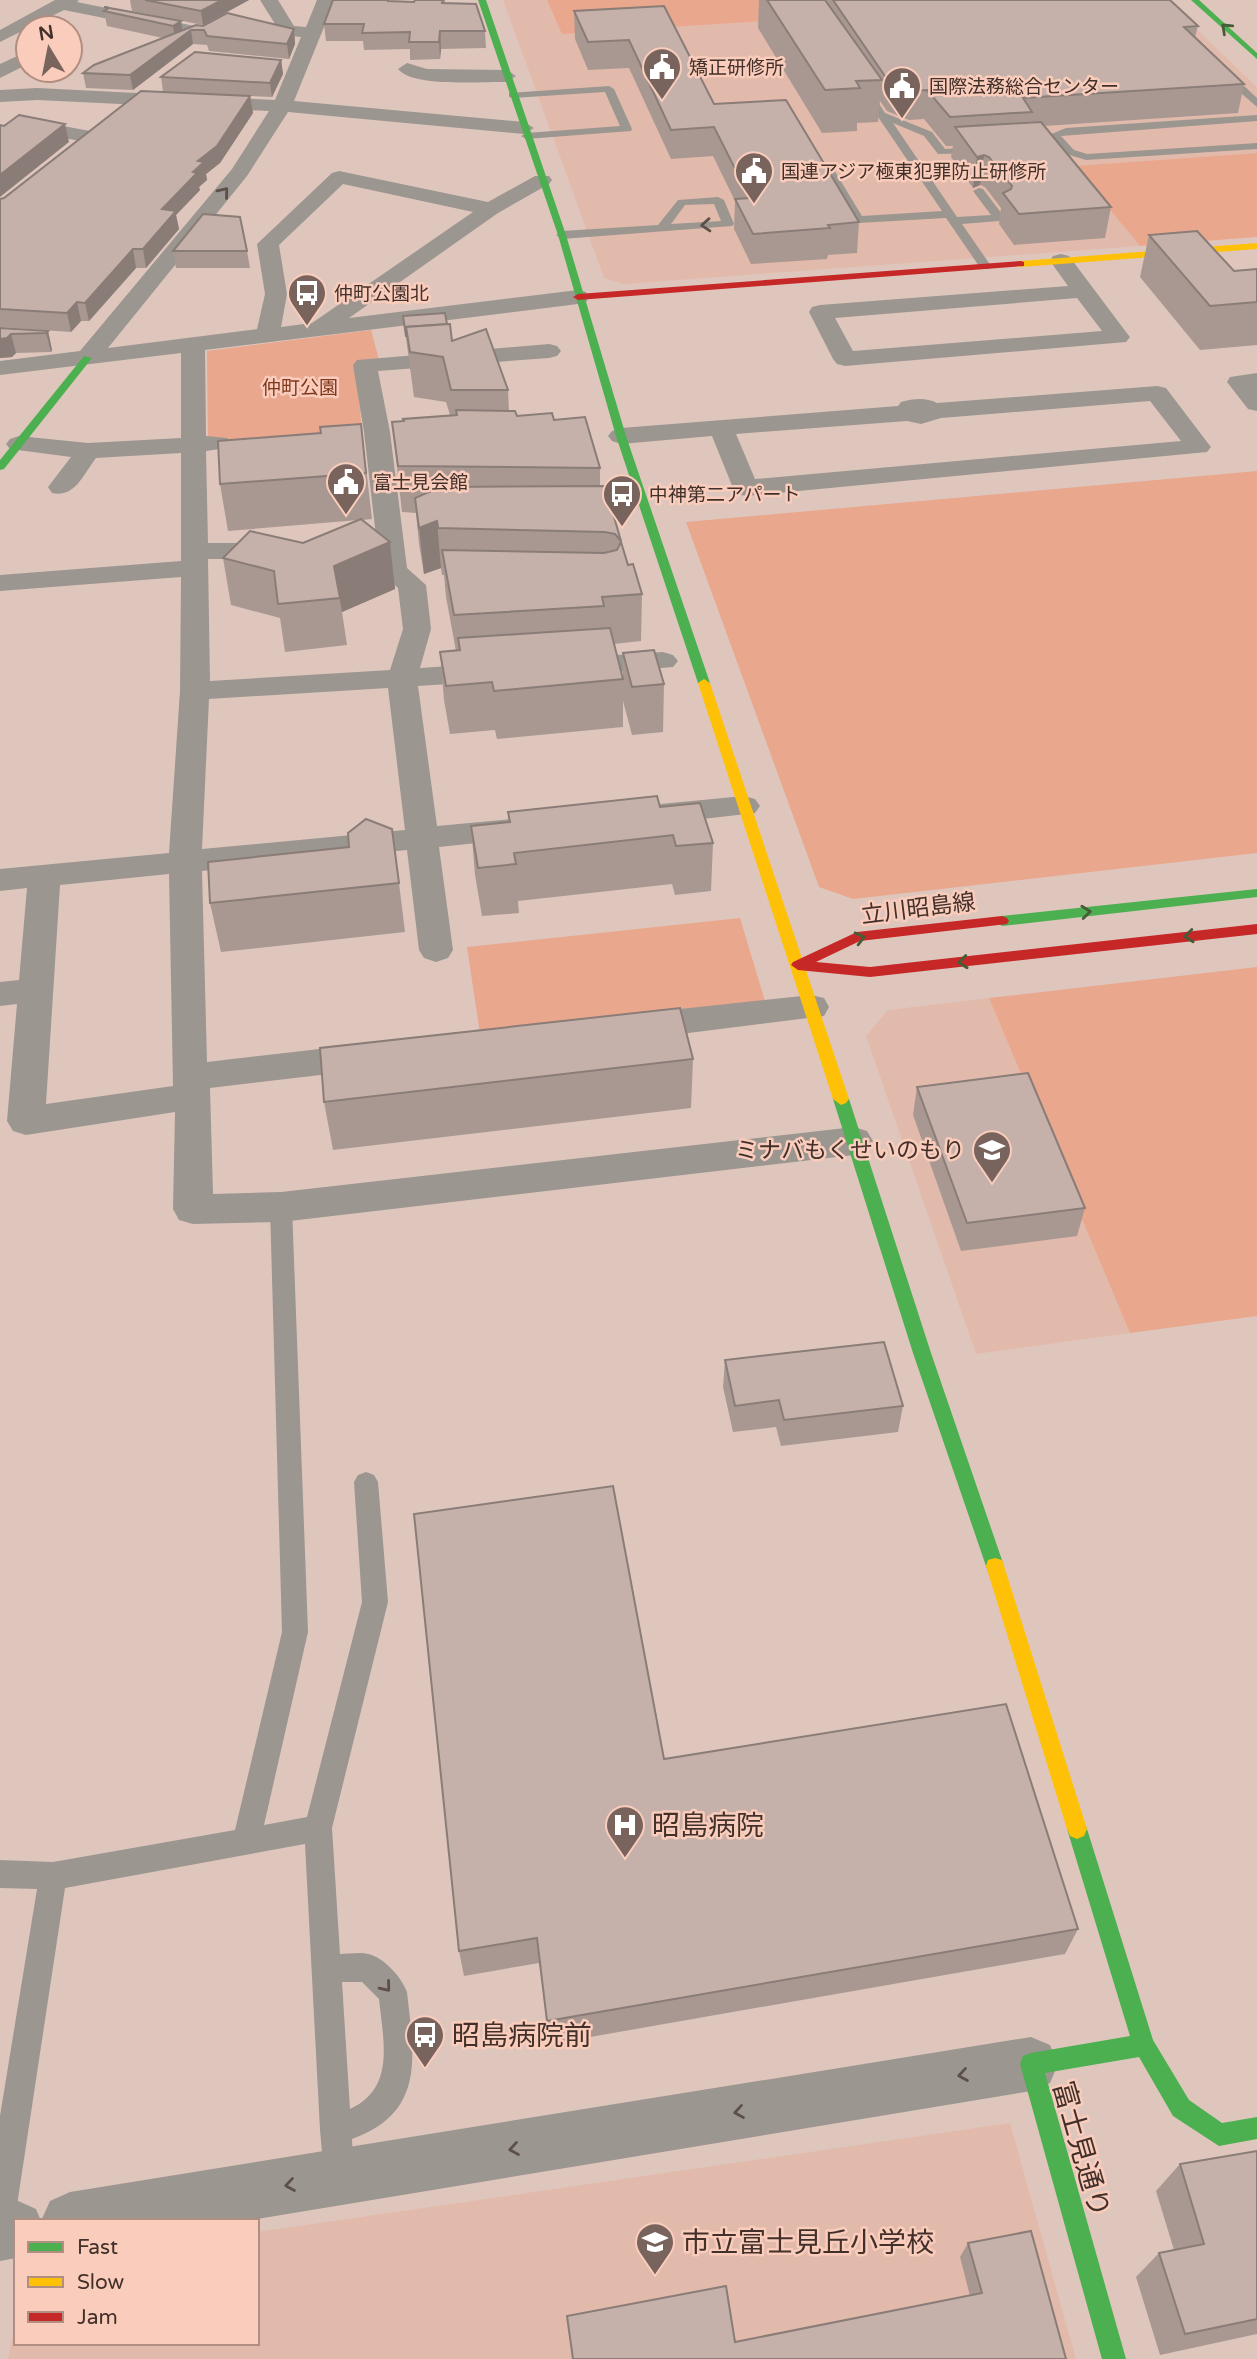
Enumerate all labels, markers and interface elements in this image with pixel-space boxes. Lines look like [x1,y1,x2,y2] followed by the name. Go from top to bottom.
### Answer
[14,14,84,84] north arrow
[37,21,56,45] text: N
[1221,24,1234,37] one-way arrow
[641,46,683,101] public building icon: 矯正研修所
[689,57,784,79] place label: 矯正研修所
[881,65,923,120] public building icon: 国際法務総合センター
[929,76,1119,98] place label: 国際法務総合センター
[733,150,775,205] public building icon: 国連アジア極東犯罪防止研修所
[781,161,1046,183] place label: 国連アジア極東犯罪防止研修所
[215,187,228,199] one-way arrow
[701,218,712,233] one-way arrow
[286,272,328,327] bus stop icon: 仲町公園北
[334,283,429,305] place label: 仲町公園北
[262,377,338,399] park label: 仲町公園
[325,461,367,516] public building icon: 富士見会館
[373,472,468,494] place label: 富士見会館
[601,473,643,528] bus stop icon: 中神第二アパート
[649,484,801,506] place label: 中神第二アパート
[859,888,977,930] street label: 立川昭島線
[1081,905,1092,920] one-way arrow
[1183,929,1195,944] one-way arrow
[854,932,866,946] one-way arrow
[957,954,969,969] one-way arrow
[971,1129,1013,1184] school or university icon: ミナバもくせいのもり
[735,1137,965,1165] place label: ミナバもくせいのもり
[604,1804,646,1859] hospital icon: 昭島病院
[652,1809,764,1843] place label: 昭島病院
[377,1979,390,1992] one-way arrow
[404,2014,446,2069] bus stop icon: 昭島病院前
[452,2019,592,2053] place label: 昭島病院前
[957,2067,969,2082] one-way arrow
[1045,2077,1117,2221] street label: 富士見通り
[733,2104,745,2119] one-way arrow
[508,2141,520,2156] one-way arrow
[284,2177,296,2192] one-way arrow
[14,2219,259,2345] legend
[634,2221,676,2276] school or university icon: 市立富士見丘小学校
[682,2226,934,2260] place label: 市立富士見丘小学校
[77,2235,118,2260] text: Fast
[77,2270,125,2295] text: Slow
[77,2305,118,2330] text: Jam

